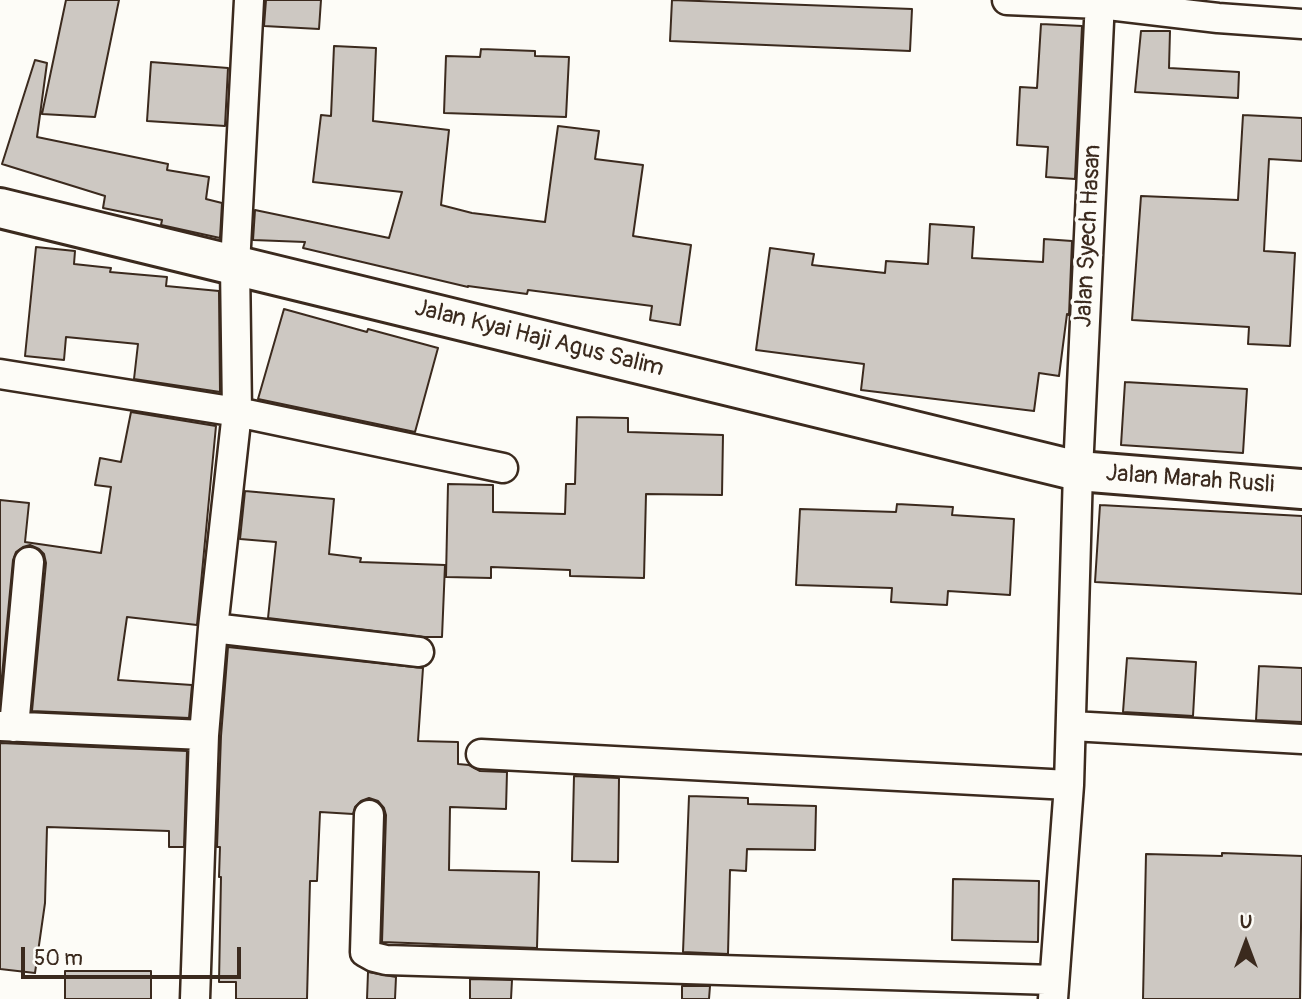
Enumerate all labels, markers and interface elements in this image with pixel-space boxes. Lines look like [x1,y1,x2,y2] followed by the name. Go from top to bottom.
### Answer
[1070,144,1108,328] street label: Jalan Syech Hasan
[411,294,667,384] street label: Jalan Kyai Haji Agus Salim
[1105,460,1275,500] street label: Jalan Marah Rusli
[1211,908,1281,978] north arrow
[1240,910,1252,934] text: U
[24,932,245,976] scale bar
[34,945,83,972] text: 50 m

